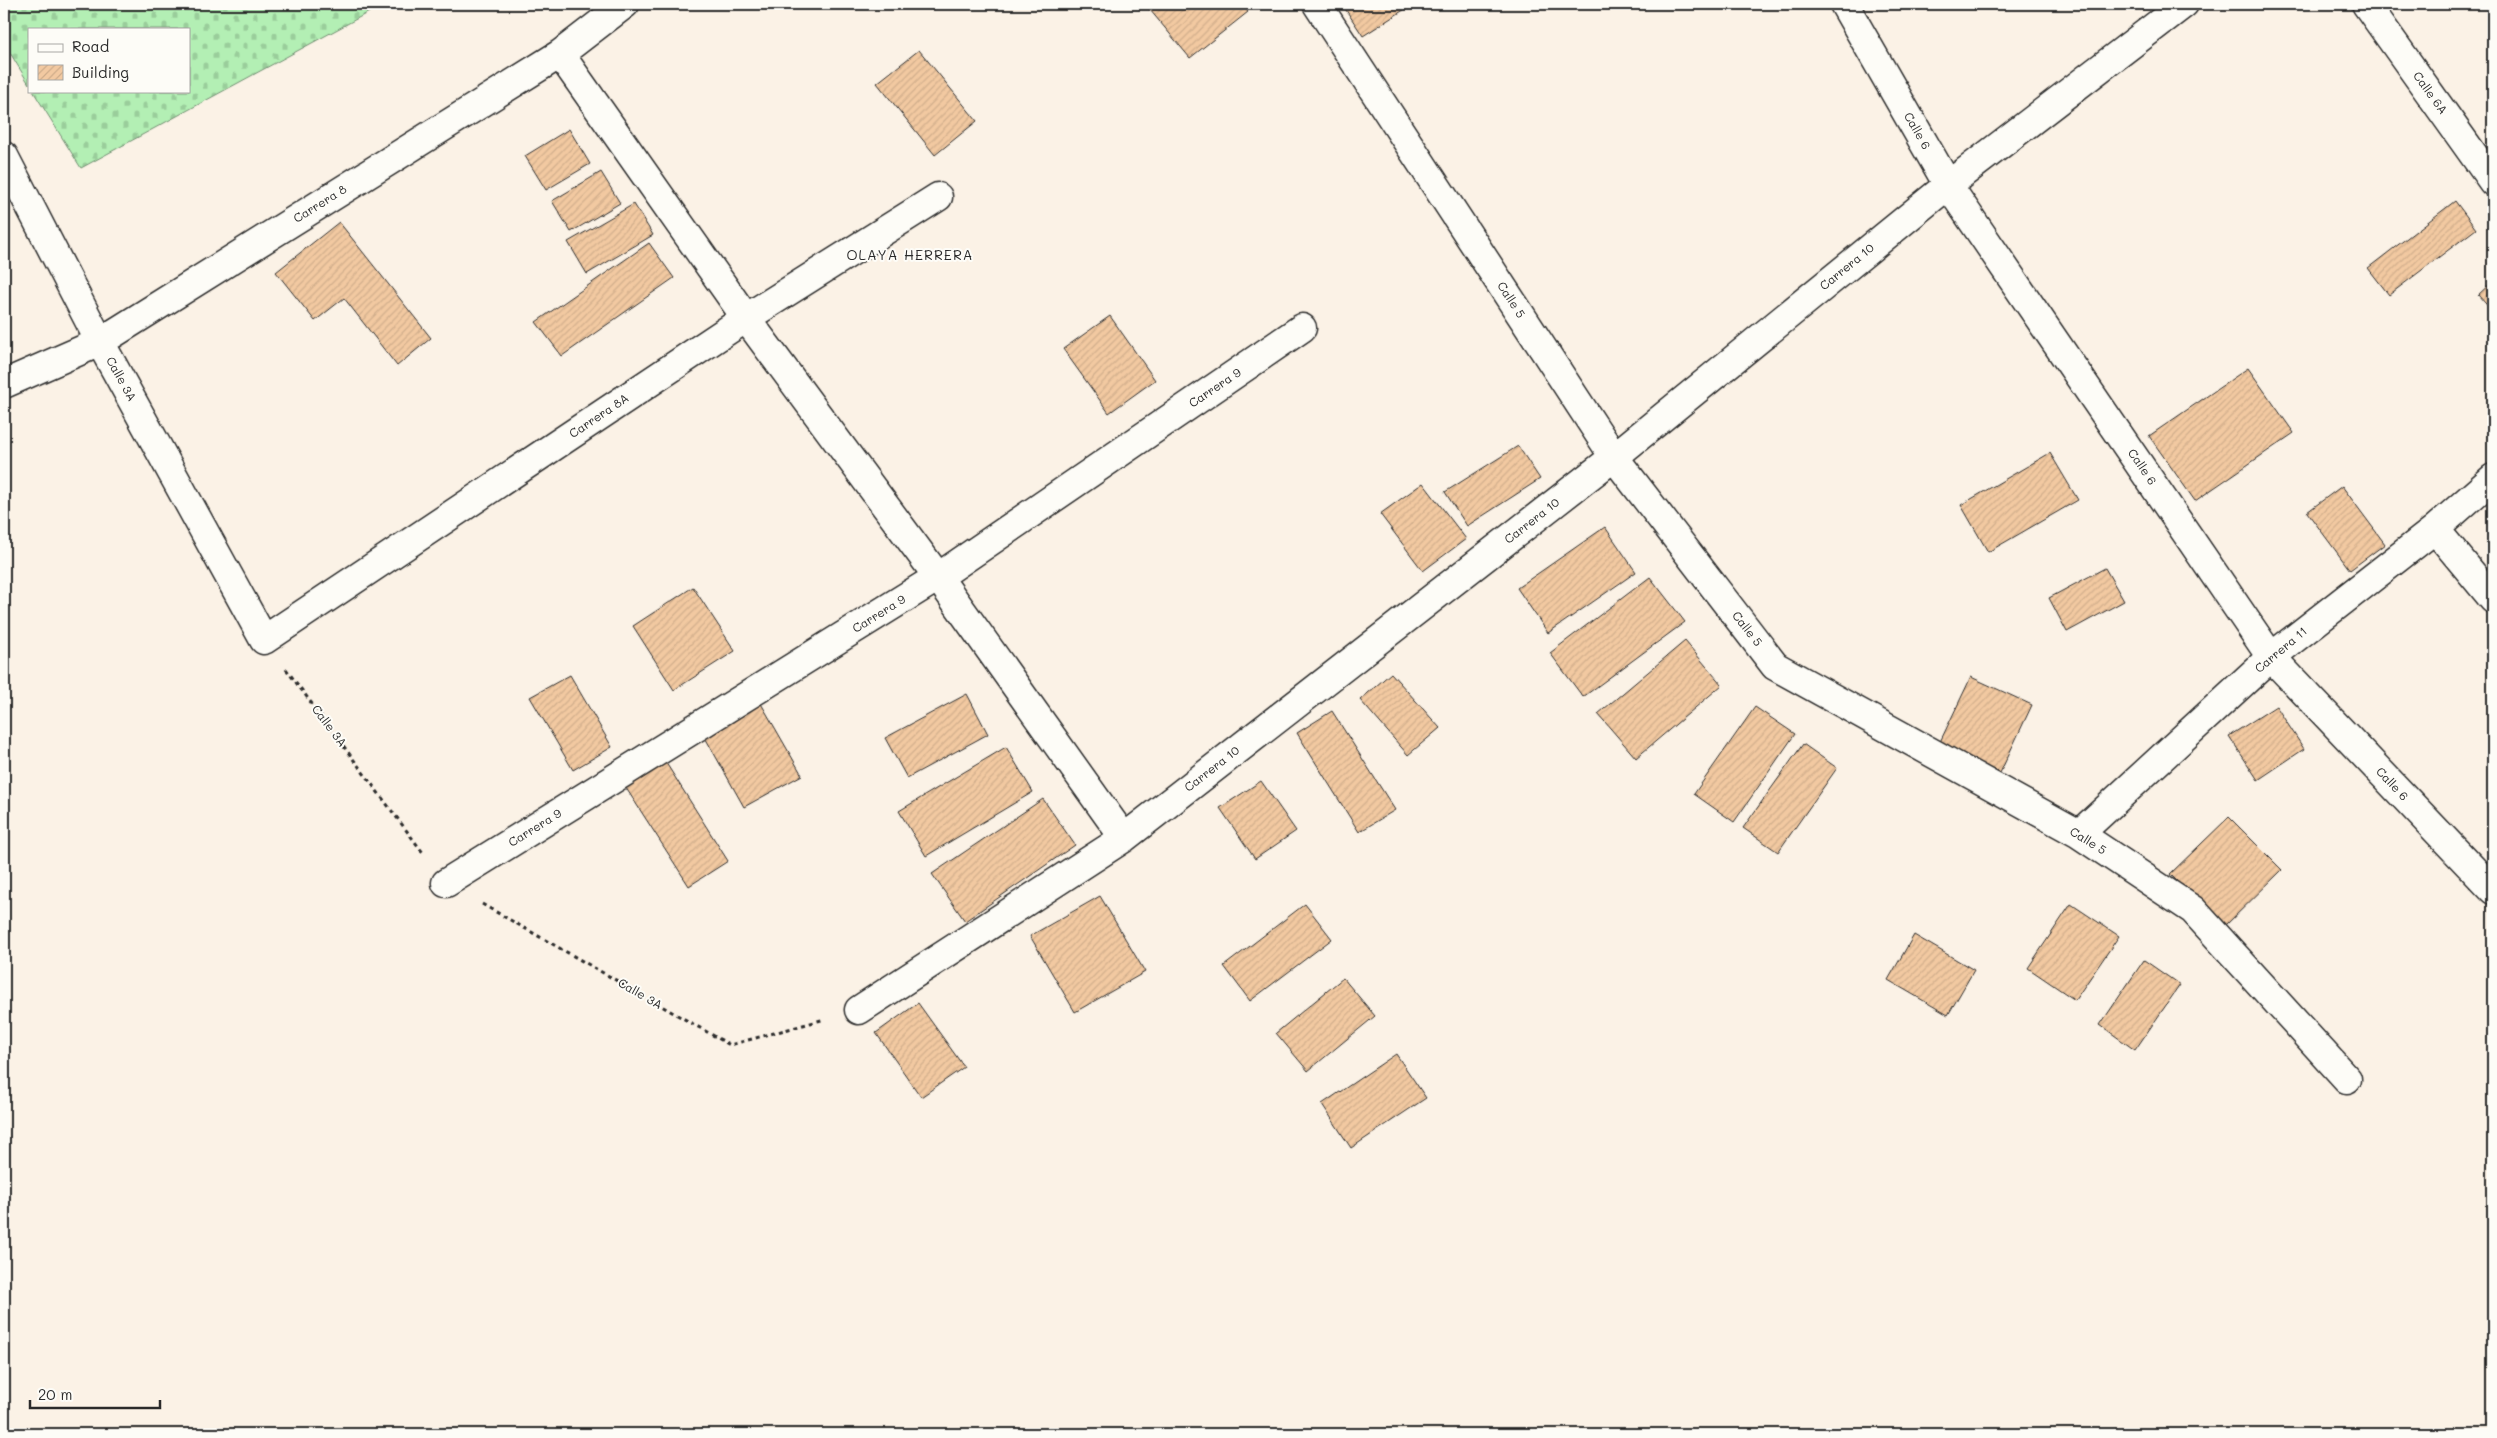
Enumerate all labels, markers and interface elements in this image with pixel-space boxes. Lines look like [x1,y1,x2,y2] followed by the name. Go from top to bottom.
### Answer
[28,28,190,92] legend
[72,36,109,56] text: Road
[72,62,129,82] text: Building
[2410,68,2452,117] street label: Calle 6A
[1901,109,1935,152] street label: Calle 6
[290,180,349,226] street label: Carrera 8
[1816,239,1877,293] street label: Carrera 10
[846,245,974,264] district label: OLAYA HERRERA
[1494,278,1530,321] street label: Calle 5
[103,353,141,404] street label: Calle 3A
[1185,364,1244,411] street label: Carrera 9
[566,389,631,441] street label: Carrera 8A
[2125,445,2161,488] street label: Calle 6
[1501,493,1563,547] street label: Carrera 10
[849,590,908,636] street label: Carrera 9
[1729,608,1767,649] street label: Calle 5
[2251,623,2310,676] street label: Carrera 11
[309,701,351,750] street label: Calle 3A
[1181,741,1243,795] street label: Carrera 10
[2373,763,2412,804] street label: Calle 6
[505,804,564,850] street label: Carrera 9
[2067,823,2110,858] street label: Calle 5
[615,974,666,1012] street label: Calle 3A
[30,1378,160,1410] scale bar
[38,1384,72,1404] text: 20 m

